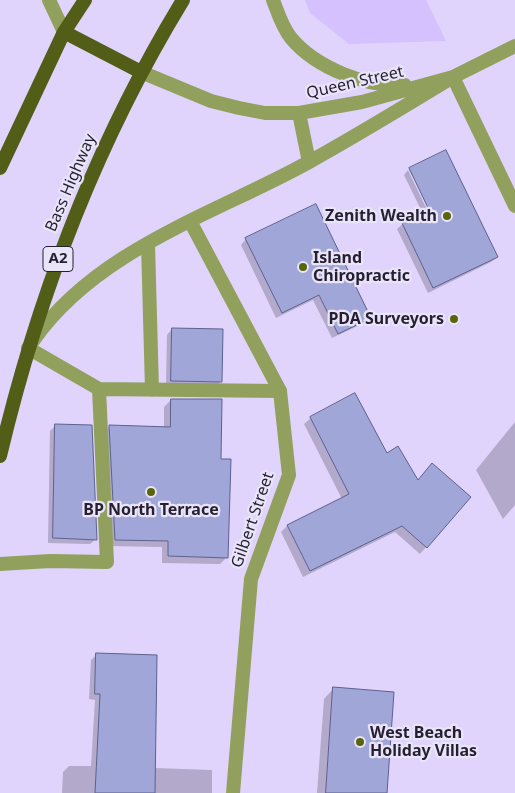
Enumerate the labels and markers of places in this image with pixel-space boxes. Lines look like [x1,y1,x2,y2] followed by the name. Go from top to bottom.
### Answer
[325,206,437,226] place label: Zenith Wealth
[441,210,453,222] marker: Zenith Wealth
[313,248,410,286] place label: Island Chiropractic
[297,261,309,273] marker: Island Chiropractic
[328,309,444,329] place label: PDA Surveyors
[448,313,460,325] marker: PDA Surveyors
[145,486,157,498] marker: BP North Terrace
[83,500,219,520] place label: BP North Terrace
[370,723,477,761] place label: West Beach Holiday Villas
[354,736,366,748] marker: West Beach Holiday Villas

